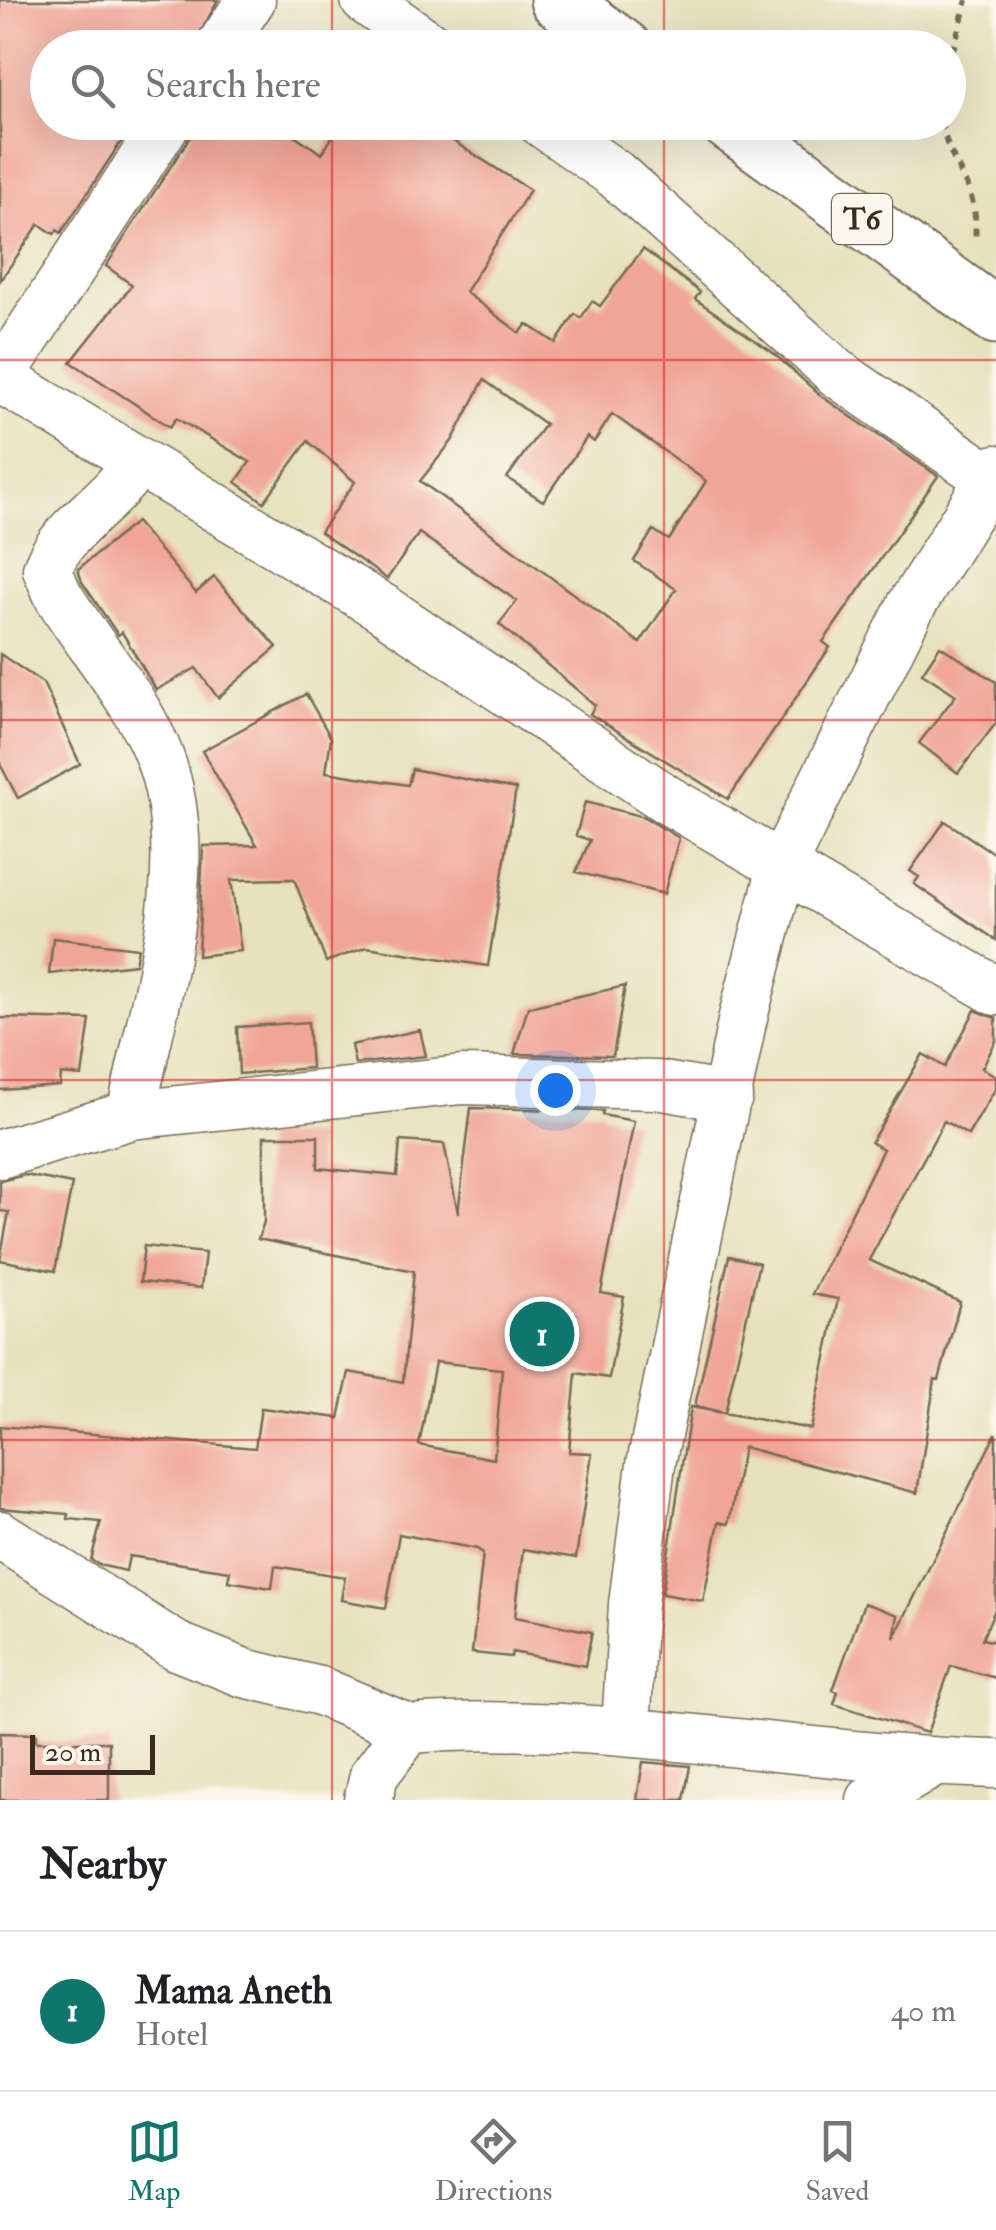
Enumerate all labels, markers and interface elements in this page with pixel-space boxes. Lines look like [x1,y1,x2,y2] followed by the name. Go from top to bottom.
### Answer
[30,30,966,140] search box
[65,58,120,113] icon: search
[145,61,321,109] text: Search here
[832,194,892,244] road number: T6
[530,1065,581,1116] your location
[510,1296,574,1372] pin: 1
[30,1730,155,1774] scale bar
[45,1735,101,1770] text: 20 m
[40,1839,166,1891] text: Nearby
[135,1967,332,2015] text: Mama Aneth
[67,1991,78,2031] text: 1
[891,1991,956,2031] text: 40 m
[135,2015,208,2055] text: Hotel
[127,2114,182,2209] tab: Map
[435,2114,552,2209] tab: Directions
[805,2114,869,2209] tab: Saved

